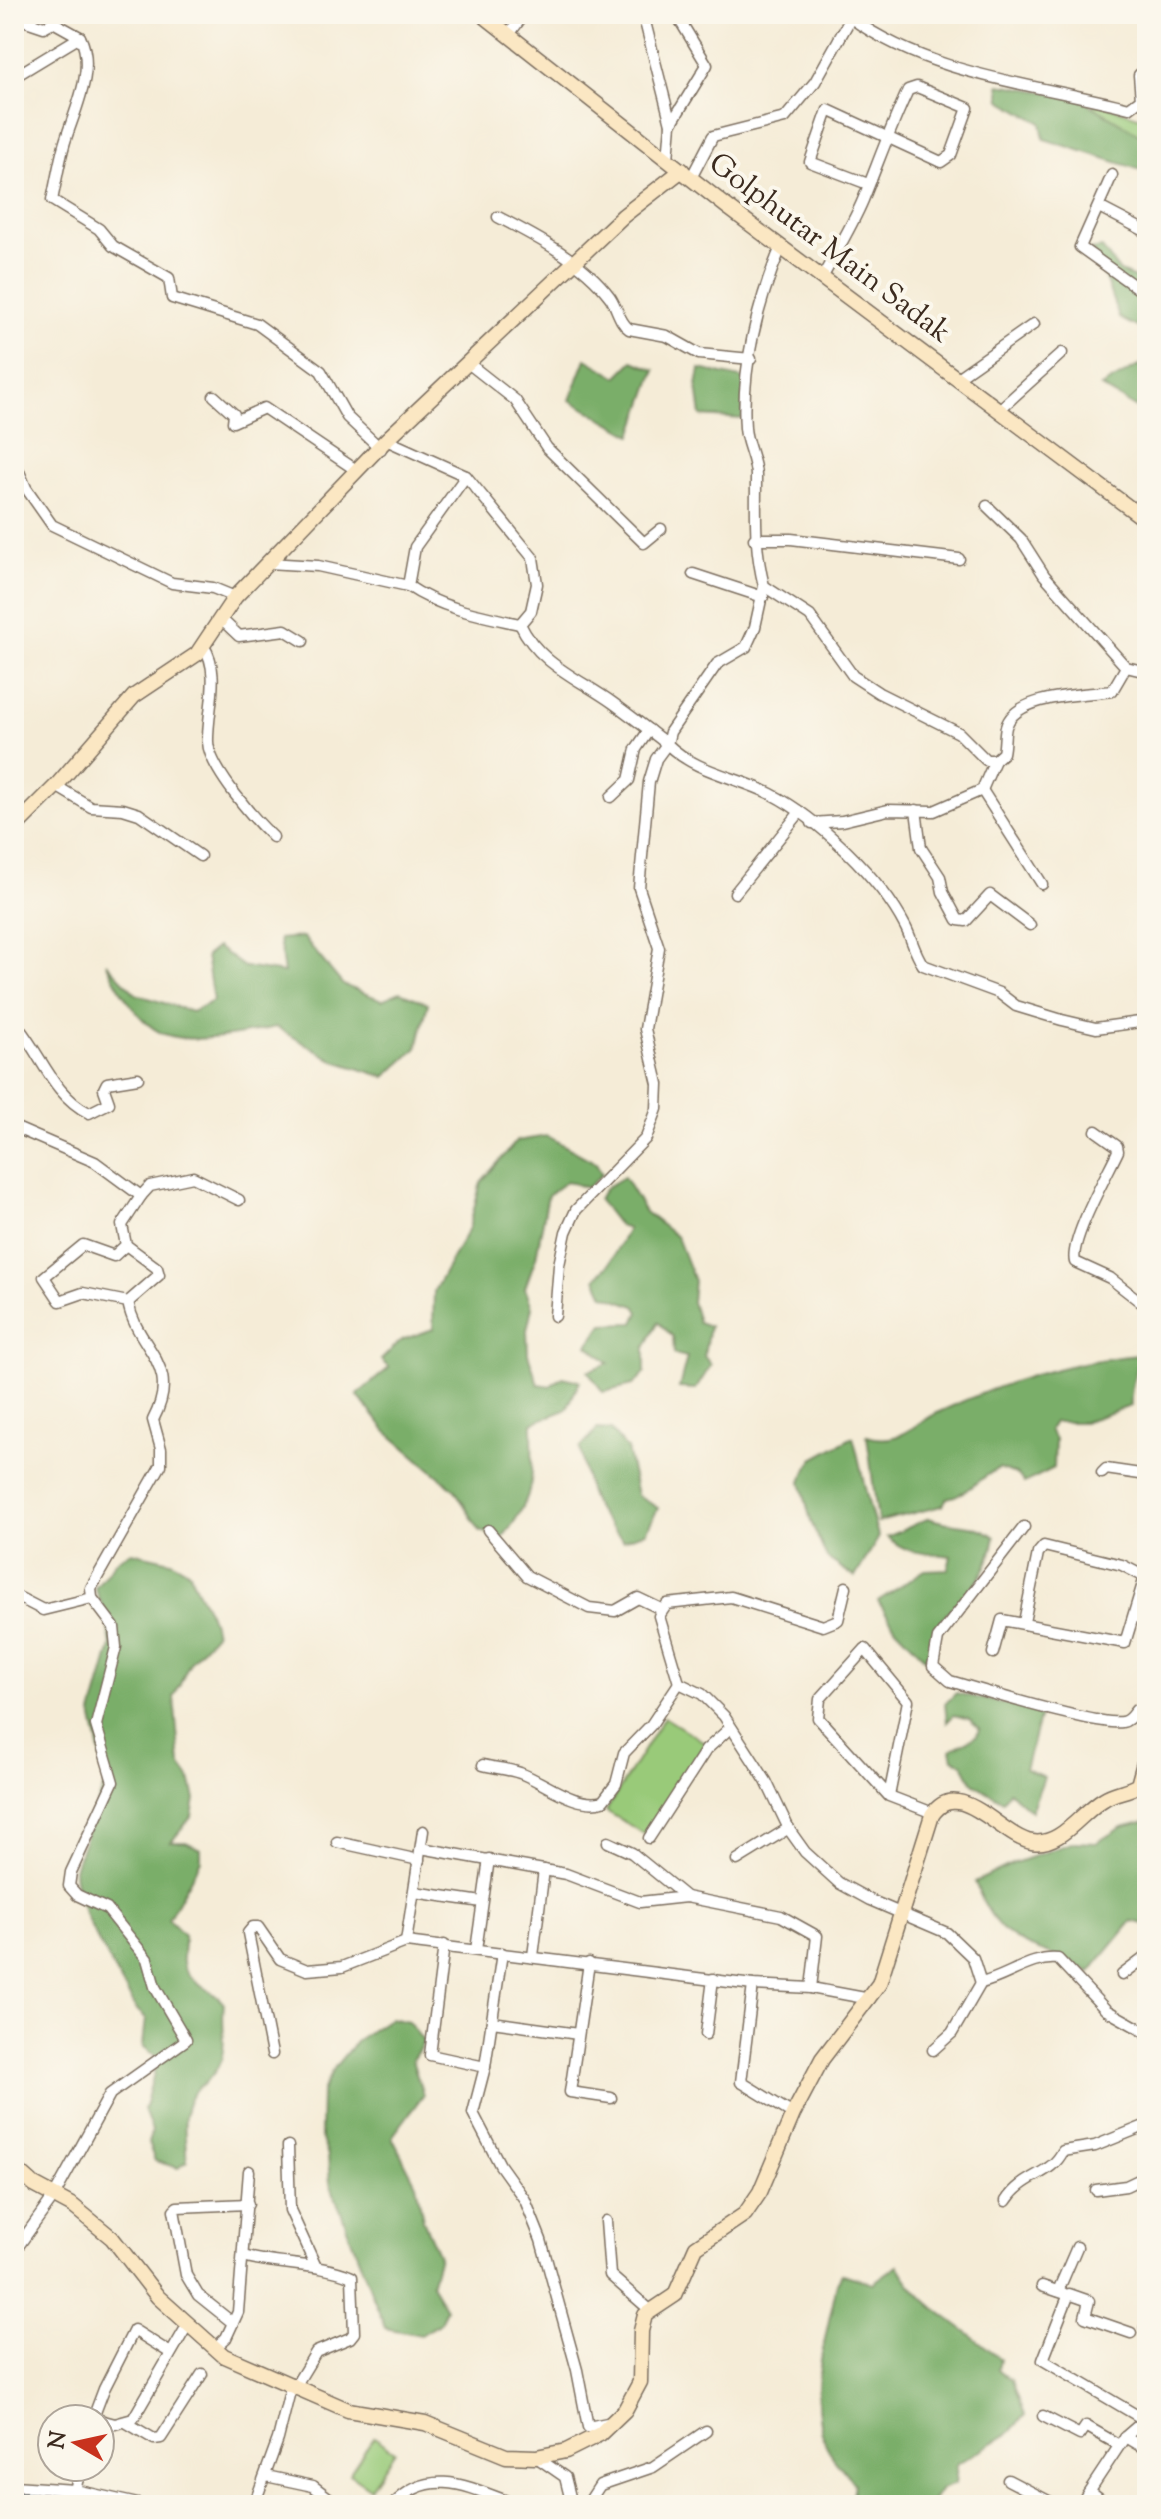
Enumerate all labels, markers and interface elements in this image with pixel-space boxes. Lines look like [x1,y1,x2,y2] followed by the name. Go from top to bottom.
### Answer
[699,143,959,355] street label: Golphutar Main Sadak
[36,2403,116,2483] north arrow
[42,2429,76,2452] text: N

